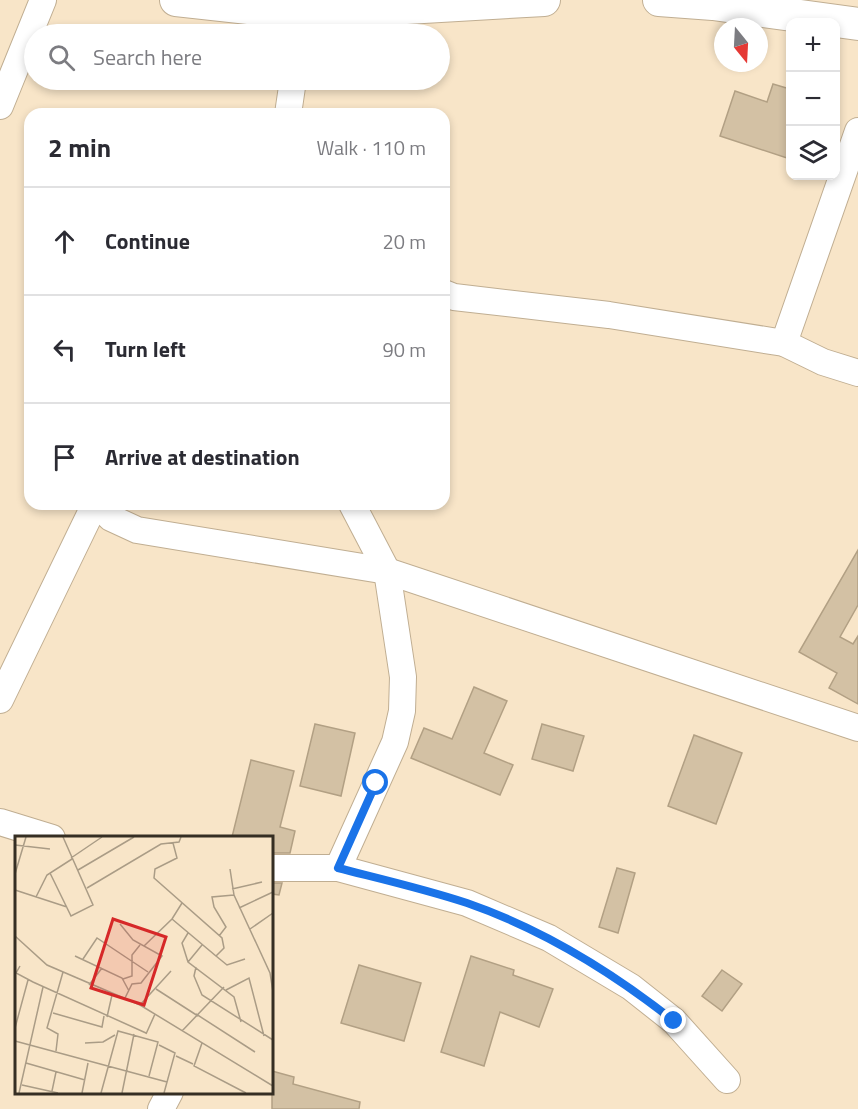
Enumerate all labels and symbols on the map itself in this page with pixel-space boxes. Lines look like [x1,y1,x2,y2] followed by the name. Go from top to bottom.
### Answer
[714,18,768,72] north arrow
[362,769,388,795] route start
[15,836,273,1094] inset map
[660,1007,686,1033] route end

